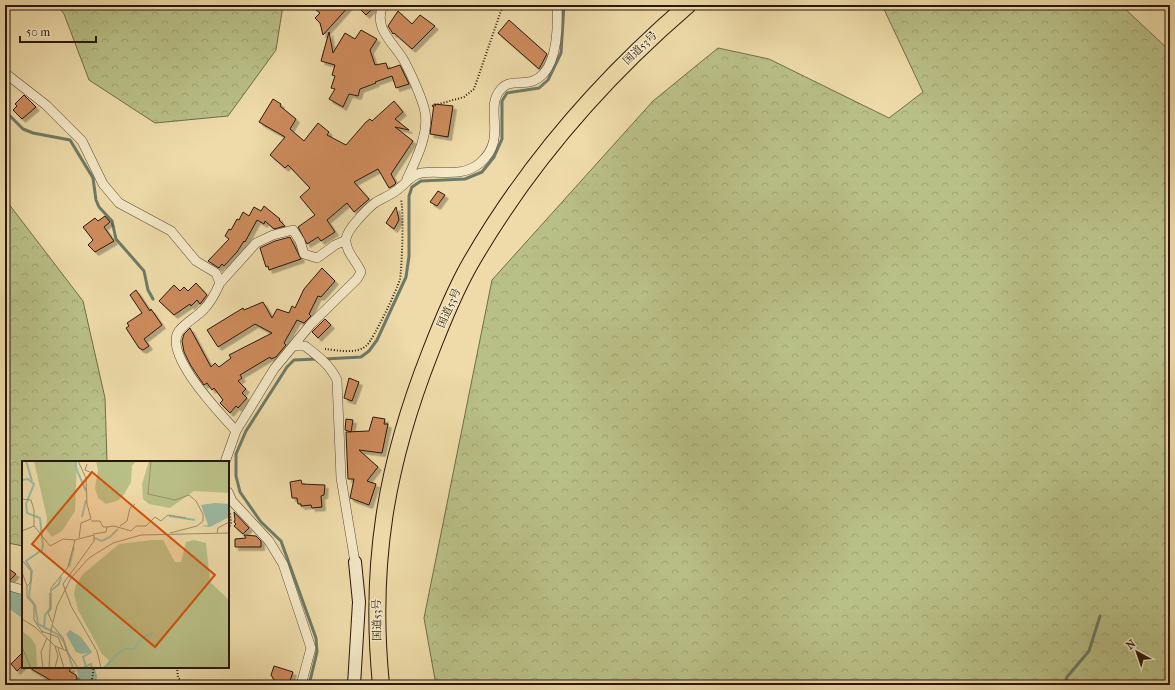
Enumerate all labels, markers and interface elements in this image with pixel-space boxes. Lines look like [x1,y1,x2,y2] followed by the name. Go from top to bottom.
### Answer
[20,18,96,44] scale bar
[26,25,50,39] text: 50 m
[620,29,660,67] street label: 国道53号
[434,286,464,330] street label: 国道53号
[22,461,229,668] inset map
[370,599,384,641] street label: 国道53号
[1117,632,1157,672] north arrow
[1124,637,1139,652] text: N

